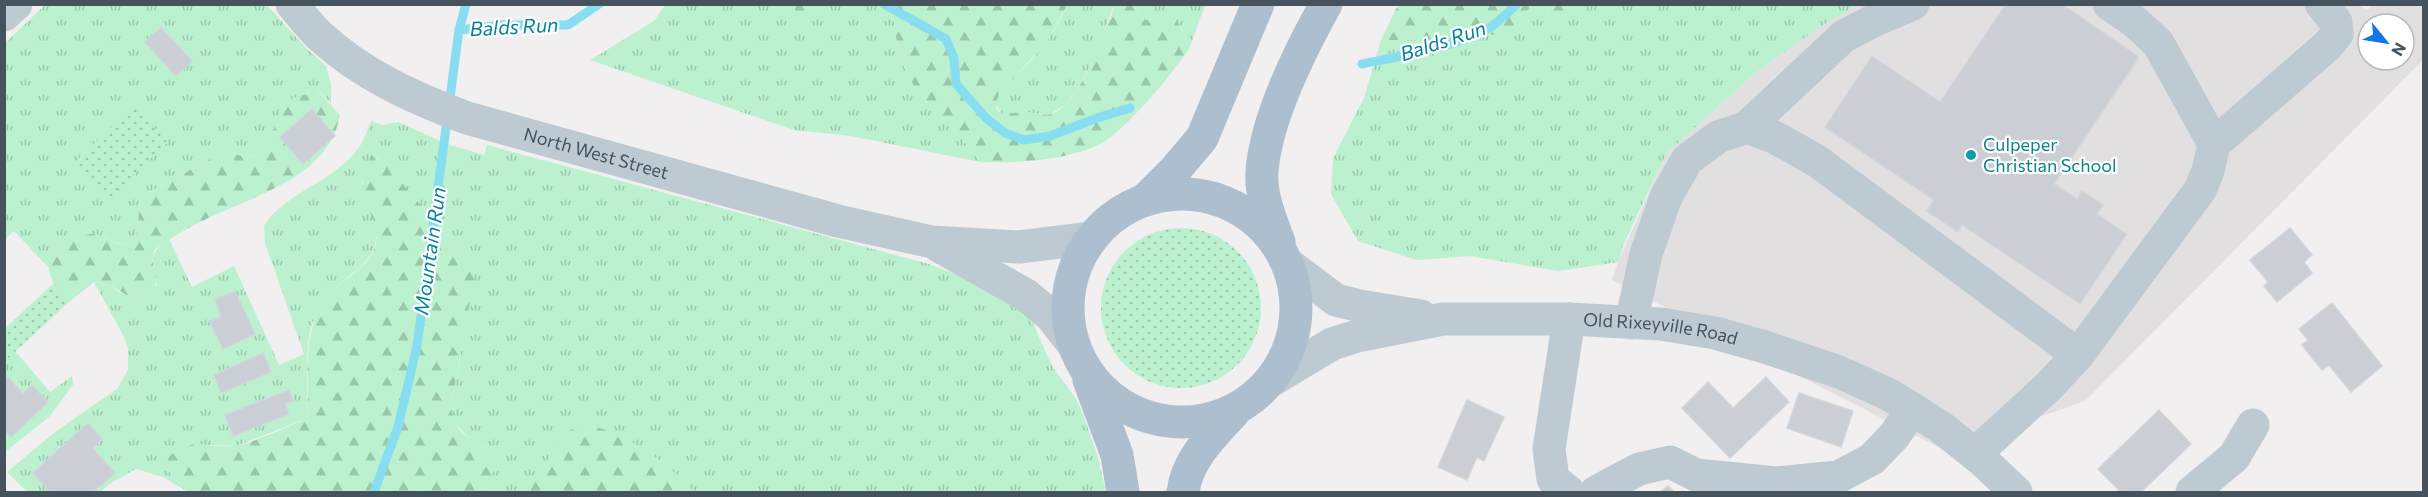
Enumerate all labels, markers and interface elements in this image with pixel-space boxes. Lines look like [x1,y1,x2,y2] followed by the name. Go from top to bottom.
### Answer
[469,12,559,40] water label: Balds Run
[2356,12,2416,72] north arrow
[1397,15,1489,65] water label: Balds Run
[2388,40,2411,60] text: N
[522,122,671,183] street label: North West Street
[1983,133,2117,176] place label: Culpeper Christian School
[1964,148,1978,162] marker: Culpeper Christian School
[408,185,450,316] water label: Mountain Run
[1583,308,1740,349] street label: Old Rixeyville Road

